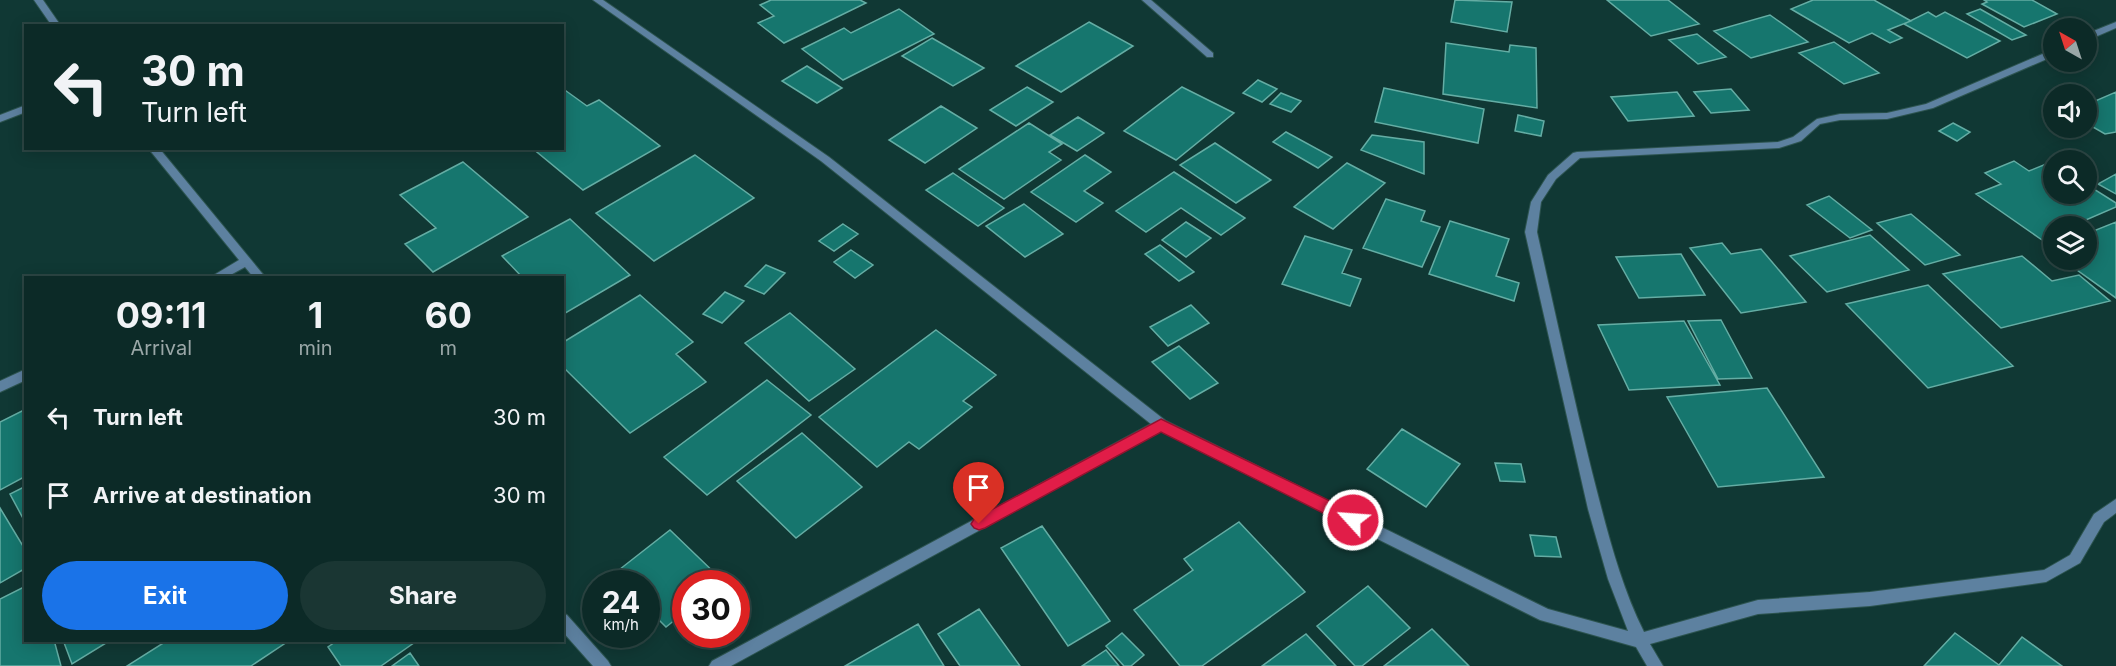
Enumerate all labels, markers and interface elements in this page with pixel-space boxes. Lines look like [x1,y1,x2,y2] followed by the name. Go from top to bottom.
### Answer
[2043,18,2097,72] north arrow
[2043,18,2097,270] map controls
[141,45,245,96] text: 30 m
[42,48,120,126] icon: left
[2043,84,2097,138] button: sound
[141,96,247,129] text: Turn left
[2043,150,2097,204] button: search
[2043,216,2097,270] button: layers
[116,293,207,337] text: 09:11
[308,293,323,337] text: 1
[424,293,472,337] text: 60
[130,336,192,360] text: Arrival
[298,336,333,360] text: min
[440,336,457,360] text: m
[42,401,75,434] icon: left
[93,404,183,430] text: Turn left
[493,404,546,430] text: 30 m
[953,462,1004,524] pin
[962,471,995,504] icon: arrive
[42,479,75,512] icon: arrive
[93,482,312,508] text: Arrive at destination
[493,482,546,508] text: 30 m
[1321,488,1385,552] position arrow
[42,561,288,630] button: Exit
[300,561,546,630] button: Share
[672,570,750,648] speed limit sign: 30
[602,584,640,620] text: 24
[603,615,639,634] text: km/h

